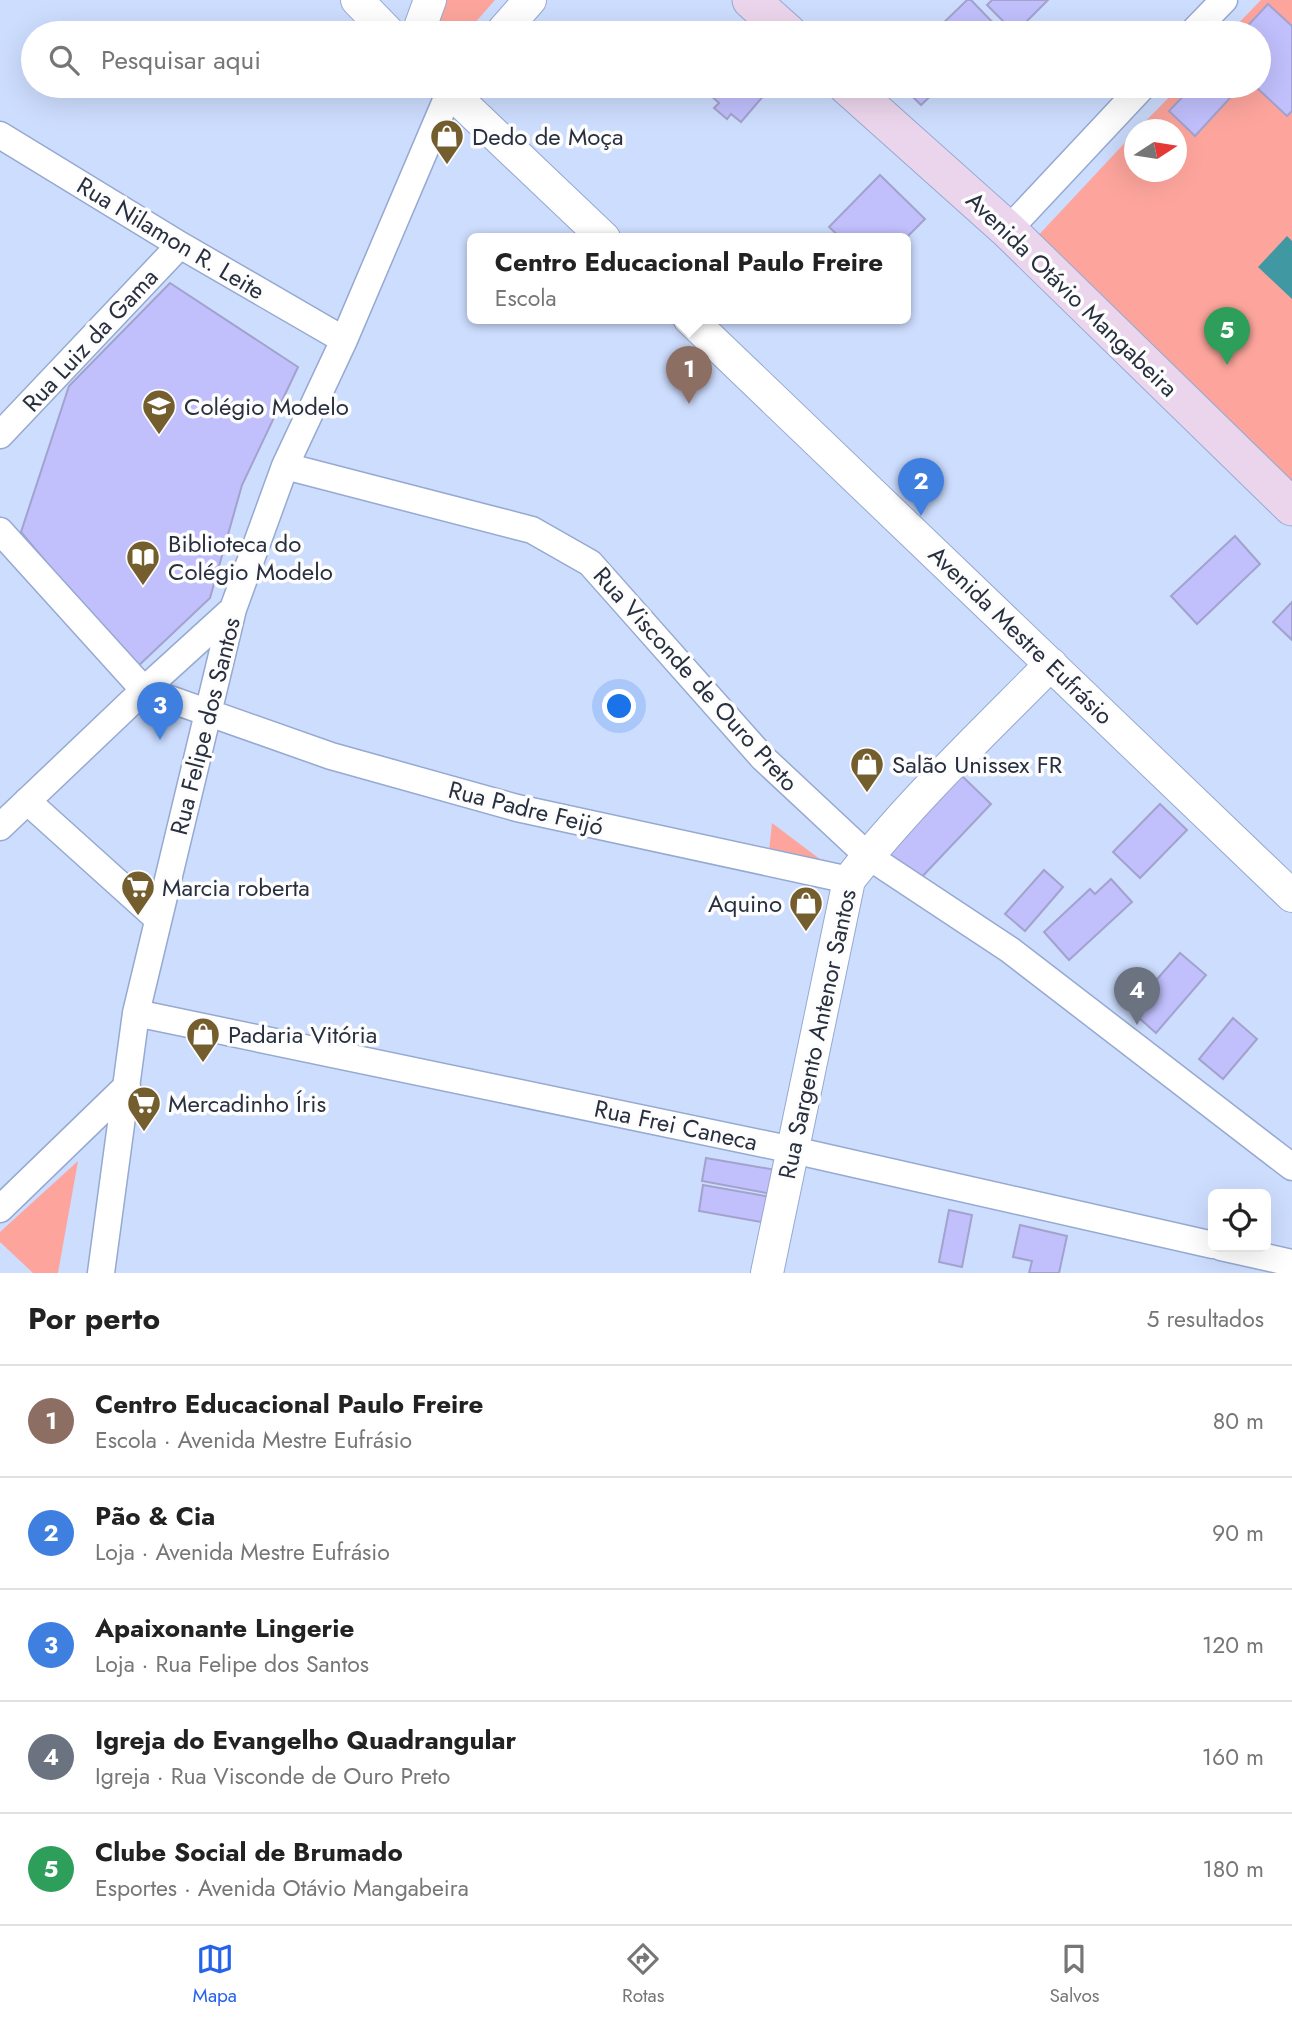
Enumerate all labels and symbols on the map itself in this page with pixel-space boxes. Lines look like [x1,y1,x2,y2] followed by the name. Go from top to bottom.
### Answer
[428,117,466,166] shop icon: Dedo de Moça
[472,119,623,154] place label: Dedo de Moça
[1124,119,1187,182] north arrow
[70,168,272,308] street label: Rua Nilamon R. Leite
[958,183,1186,405] street label: Avenida Otávio Mangabeira
[14,260,166,420] street label: Rua Luiz da Gama
[1204,307,1250,365] pin: 5
[666,346,712,404] pin: 1
[140,387,178,436] school or university icon: Colégio Modelo
[184,389,349,424] place label: Colégio Modelo
[898,458,944,516] pin: 2
[168,526,333,589] place label: Biblioteca do Colégio Modelo
[921,537,1121,733] street label: Avenida Mestre Eufrásio
[124,538,162,587] library icon: Biblioteca do Colégio Modelo
[585,559,807,799] street label: Rua Visconde de Ouro Preto
[161,614,249,838] street label: Rua Felipe dos Santos
[137,682,183,740] pin: 3
[602,689,636,723] your location
[848,745,886,794] shop icon: Salão Unissex FR
[892,747,1063,782] place label: Salão Unissex FR
[445,772,607,844] street label: Rua Padre Feijó
[119,868,157,917] supermarket icon: Marcia roberta
[162,870,310,905] place label: Marcia roberta
[787,884,825,933] shop icon: Aquino
[708,886,782,921] place label: Aquino
[769,886,865,1182] street label: Rua Sargento Antenor Santos
[1114,967,1160,1025] pin: 4
[184,1015,222,1064] shop icon: Padaria Vitória
[228,1017,377,1052] place label: Padaria Vitória
[125,1084,163,1133] supermarket icon: Mercadinho Íris
[168,1086,326,1121] place label: Mercadinho Íris
[591,1091,761,1159] street label: Rua Frei Caneca

